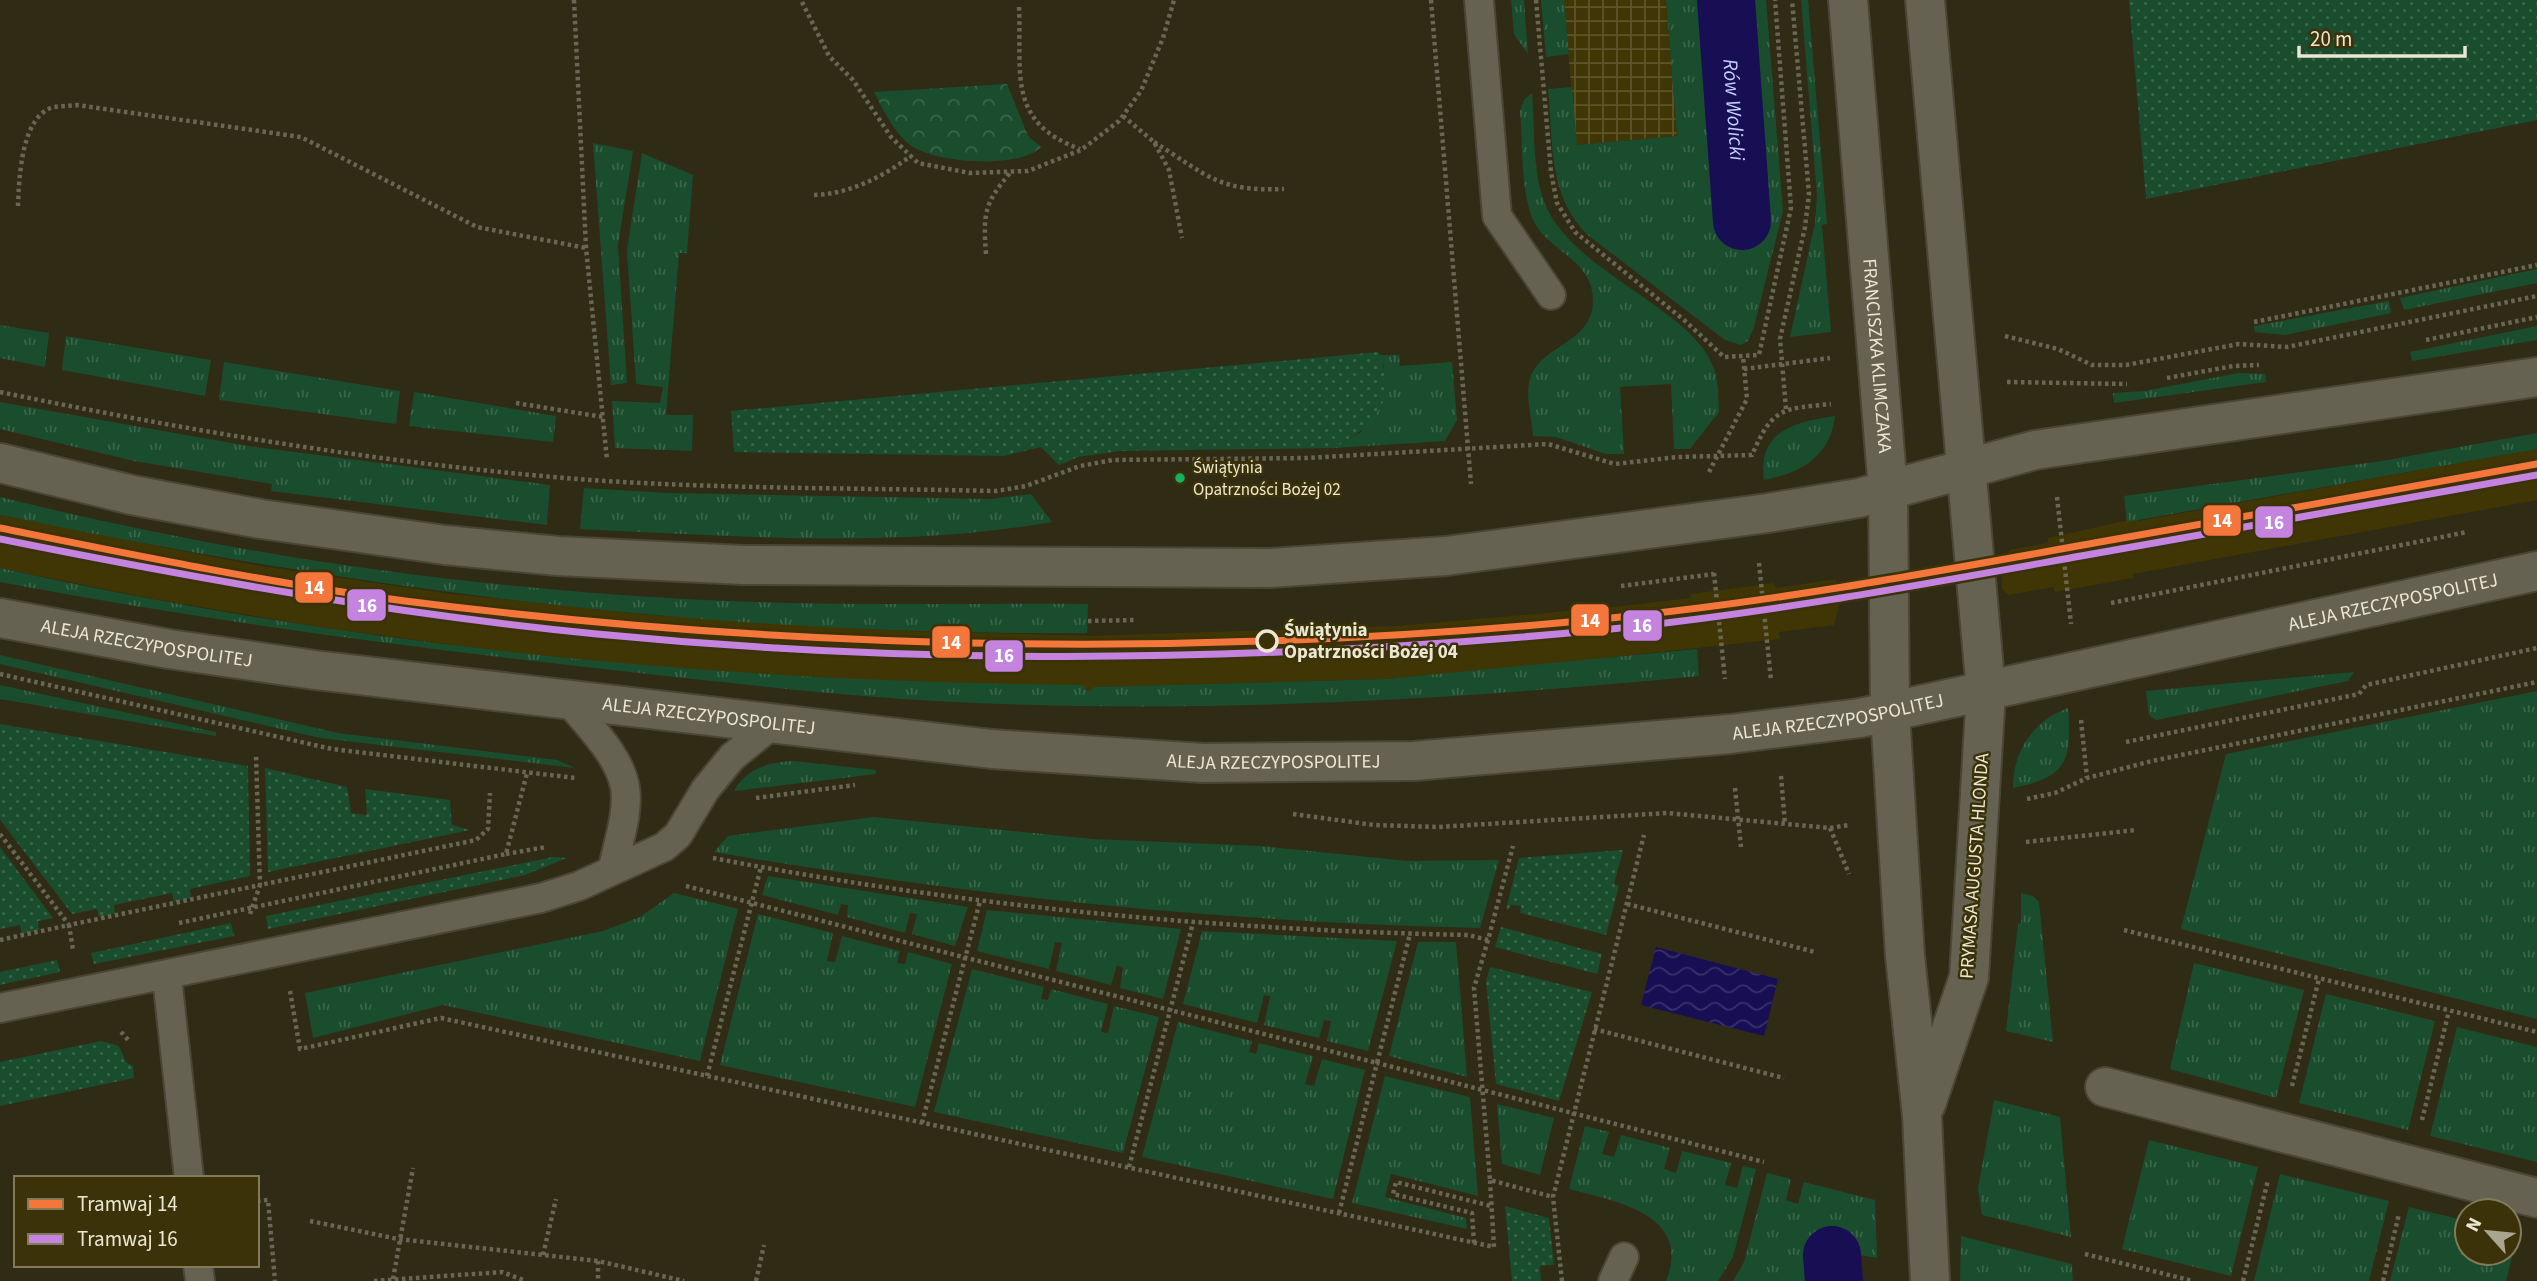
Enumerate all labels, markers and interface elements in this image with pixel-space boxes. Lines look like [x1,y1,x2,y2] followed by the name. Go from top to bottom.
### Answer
[2299,14,2465,58] scale bar
[2310,24,2352,54] text: 20 m
[1715,58,1753,163] water label: Rów Wolicki
[1856,257,1899,455] street label: FRANCISZKA KLIMCZAKA
[1193,456,1341,502] place label: Świątynia Opatrzności Bożej 02
[1173,471,1187,485] marker: Świątynia Opatrzności Bożej 02
[2202,504,2242,537] line badge: 14
[2254,505,2294,539] line badge: 16
[2212,508,2232,535] text: 14
[2264,510,2284,537] text: 16
[2286,566,2500,638] street label: ALEJA RZECZYPOSPOLITEJ
[294,571,334,604] line badge: 14
[304,575,324,602] text: 14
[346,588,387,622] line badge: 16
[357,593,377,620] text: 16
[1570,603,1610,637] line badge: 14
[1580,608,1600,635] text: 14
[1622,609,1663,642] line badge: 16
[39,612,254,674] street label: ALEJA RZECZYPOSPOLITEJ
[1632,613,1652,640] text: 16
[1284,617,1458,666] place label: Świątynia Opatrzności Bożej 04
[931,625,971,659] line badge: 14
[941,630,961,657] text: 14
[1256,630,1278,652] marker: Świątynia Opatrzności Bożej 04
[984,639,1024,673] line badge: 16
[994,643,1014,670] text: 16
[1731,687,1946,747] street label: ALEJA RZECZYPOSPOLITEJ
[601,690,817,742] street label: ALEJA RZECZYPOSPOLITEJ
[1166,747,1381,777] street label: ALEJA RZECZYPOSPOLITEJ
[1954,752,1996,980] street label: PRYMASA AUGUSTA HLONDA
[14,1176,259,1267] legend
[77,1189,178,1219] text: Tramwaj 14
[2453,1197,2523,1267] north arrow
[2459,1213,2489,1237] text: N
[77,1224,178,1254] text: Tramwaj 16

